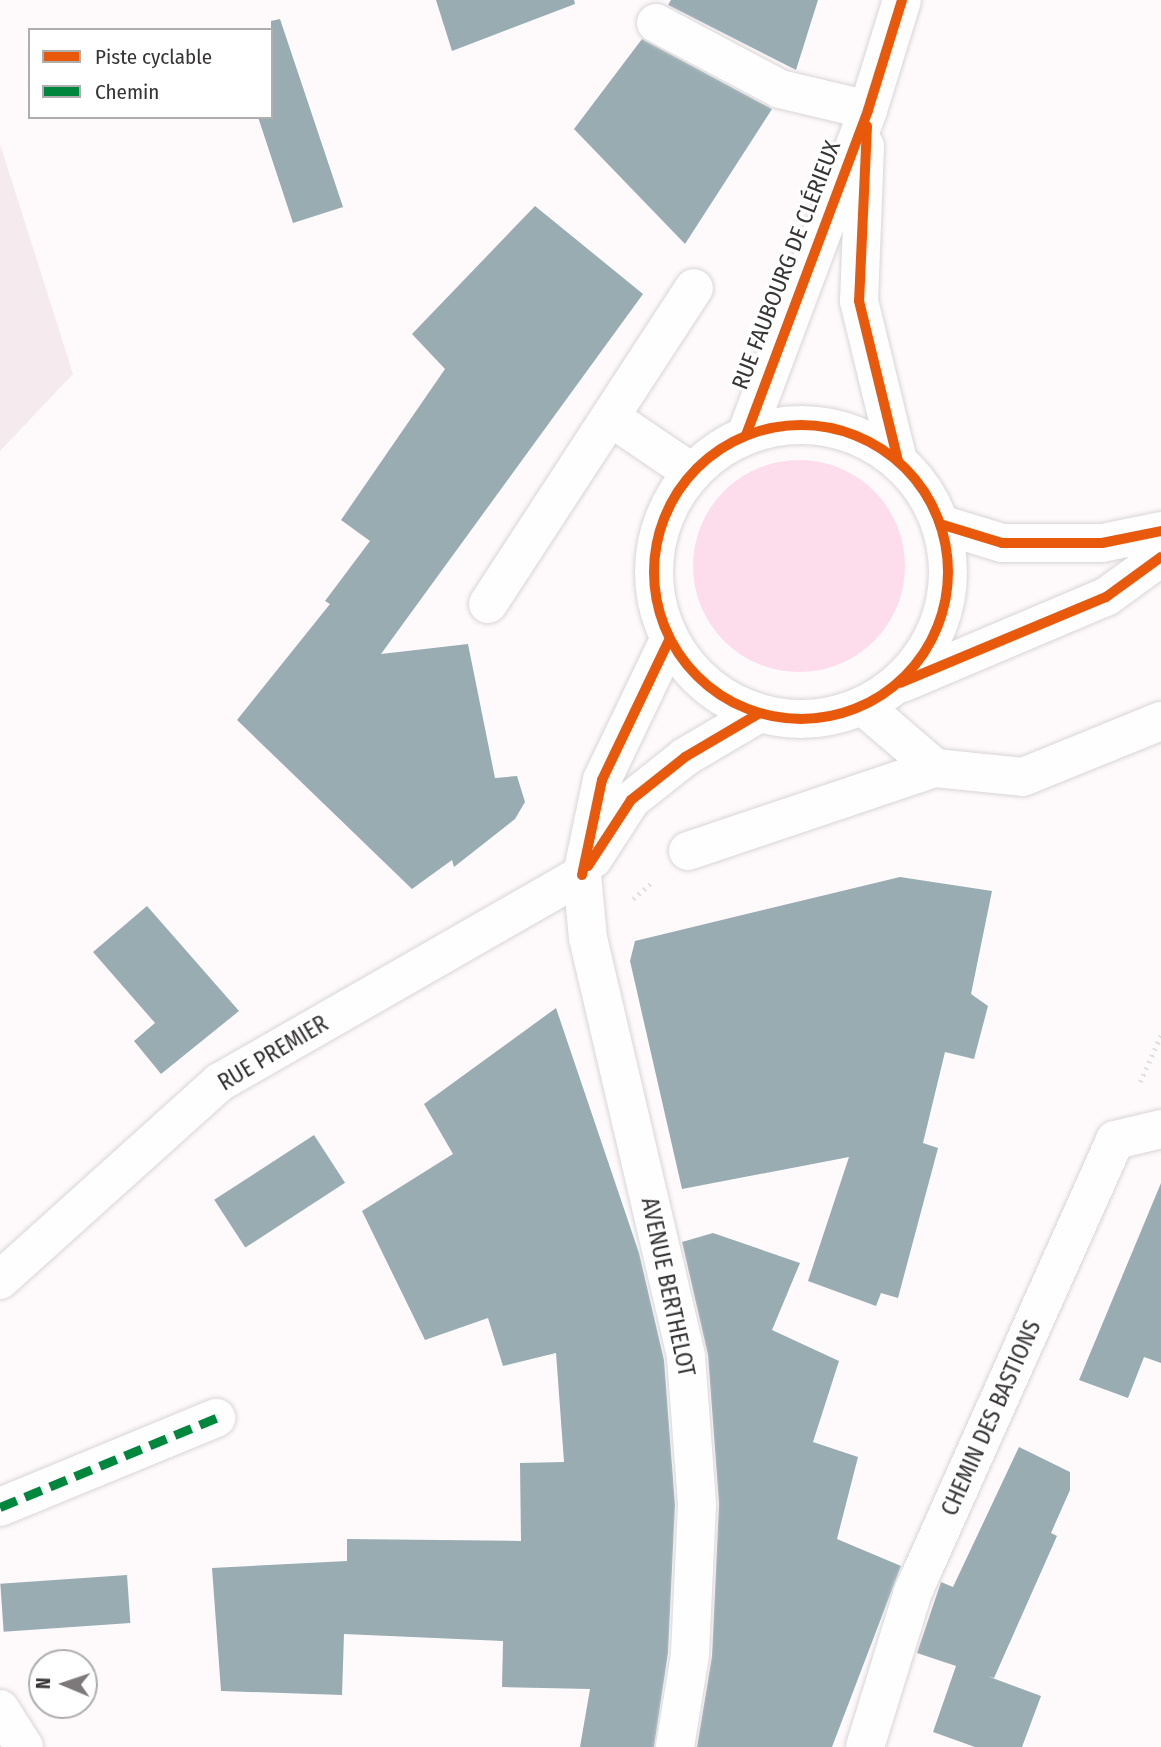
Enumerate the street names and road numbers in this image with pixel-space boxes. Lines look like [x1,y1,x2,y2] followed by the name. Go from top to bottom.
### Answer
[726,137,846,393] street label: RUE FAUBOURG DE CLÉRIEUX
[213,1009,333,1097] street label: RUE PREMIER
[636,1195,700,1379] street label: AVENUE BERTHELOT
[936,1316,1046,1520] street label: CHEMIN DES BASTIONS

